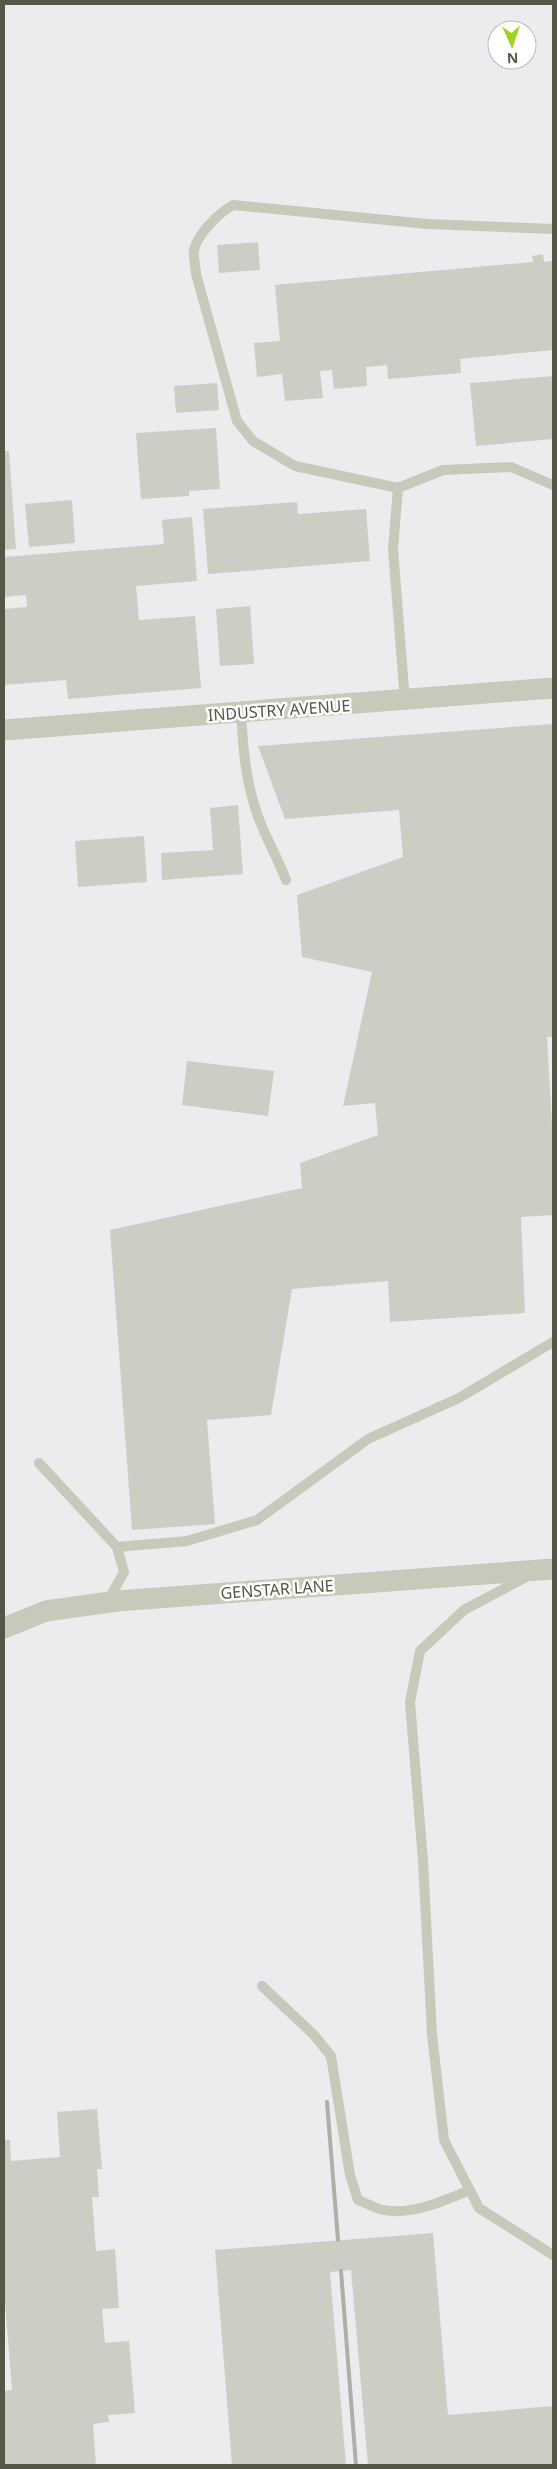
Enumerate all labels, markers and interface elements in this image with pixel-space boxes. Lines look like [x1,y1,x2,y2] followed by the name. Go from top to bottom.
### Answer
[487,20,537,70] north arrow
[507,49,519,68] text: N
[207,694,351,726] street label: INDUSTRY AVENUE
[220,1574,334,1604] street label: GENSTAR LANE

